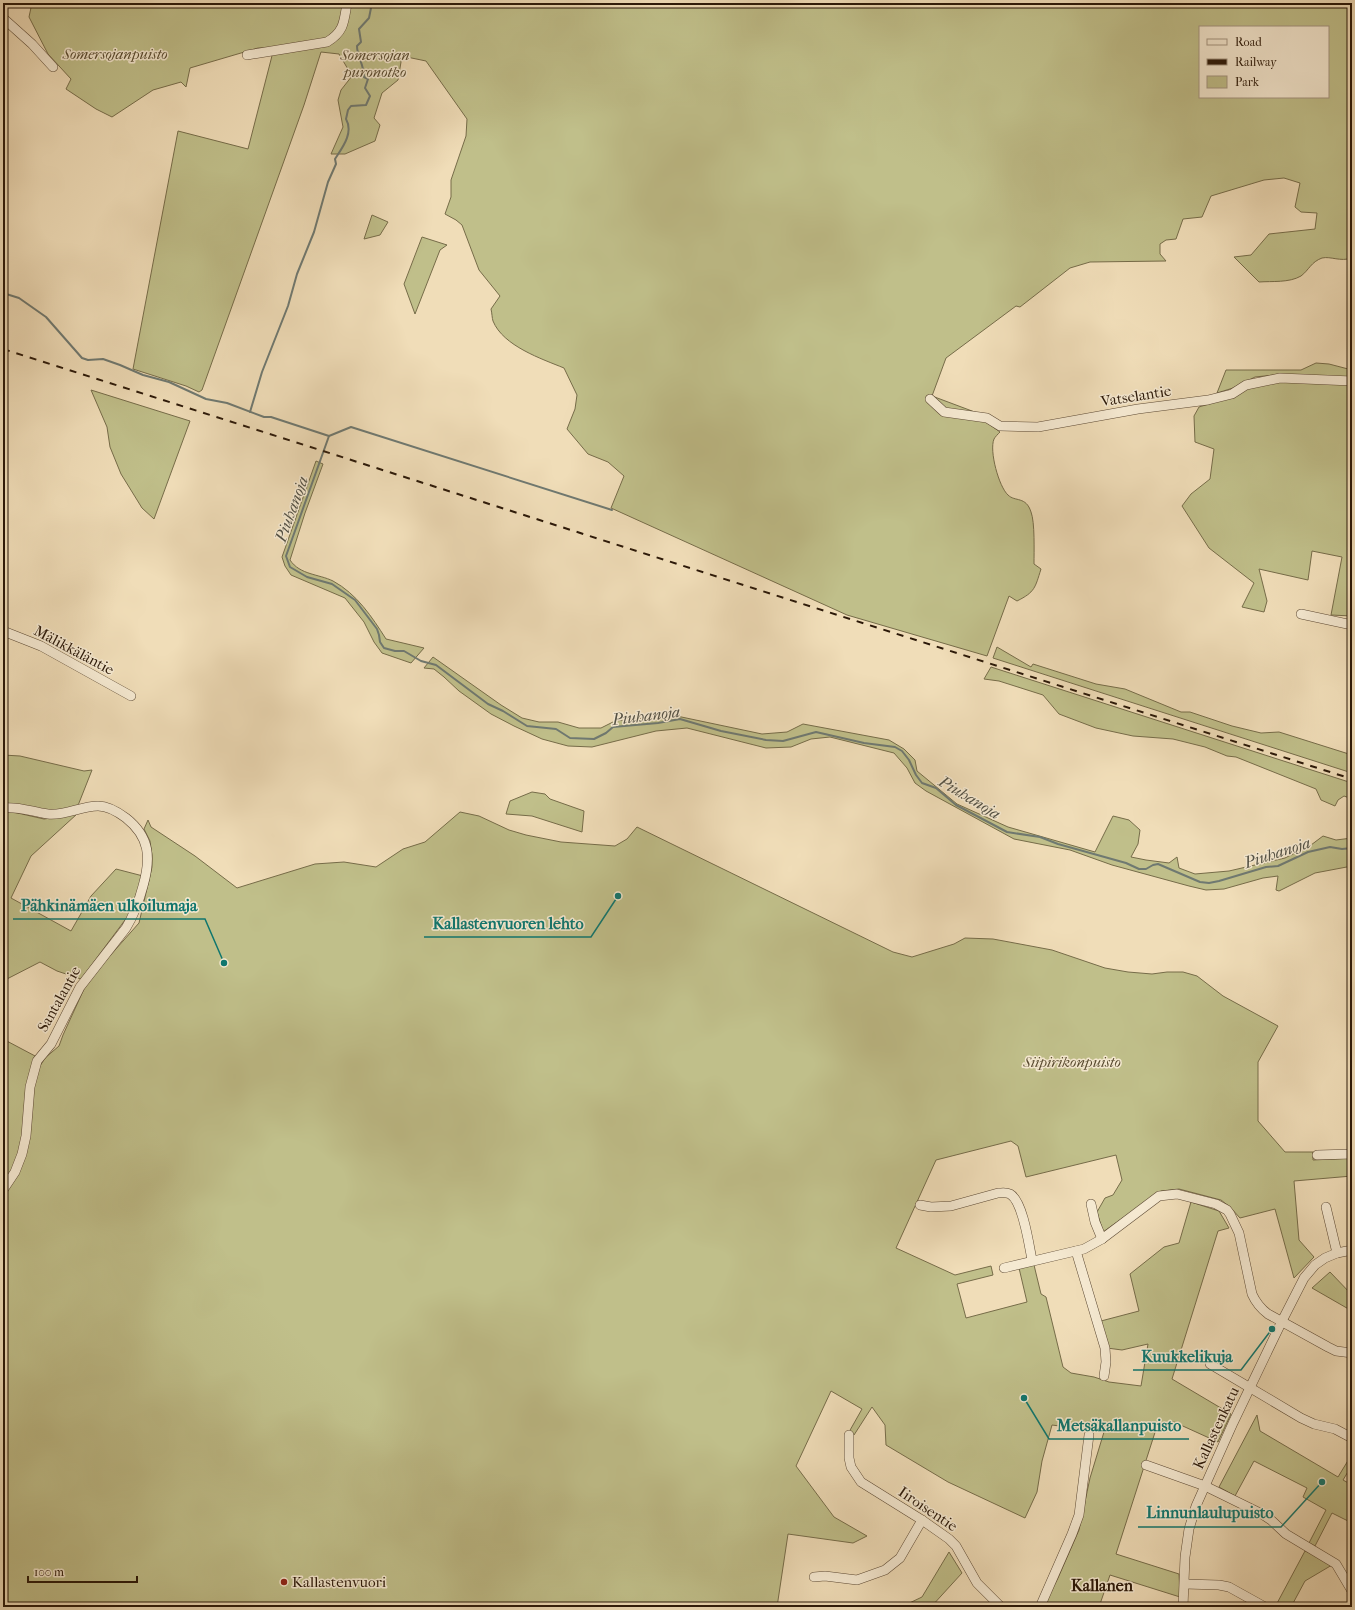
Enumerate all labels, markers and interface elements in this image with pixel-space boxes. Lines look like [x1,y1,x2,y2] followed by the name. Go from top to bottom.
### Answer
[1199,26,1329,98] legend
[1235,35,1262,49] text: Road
[61,45,168,63] park label: Somersojanpuisto
[339,46,410,81] park label: Somersojan puronotko
[1235,55,1277,69] text: Railway
[1235,75,1260,89] text: Park
[1099,381,1173,411] street label: Vatselantie
[271,474,312,545] water label: Piuhanoja
[31,621,118,679] street label: Mälikkäläntie
[610,702,681,729] water label: Piuhanoja
[935,771,1004,823] water label: Piuhanoja
[1241,833,1313,872] water label: Piuhanoja
[13,891,205,919] callout: Pähkinämäen ulkoilumaja
[21,896,198,915] text: Pähkinämäen ulkoilumaja
[424,909,591,937] callout: Kallastenvuoren lehto
[432,914,584,933] text: Kallastenvuoren lehto
[34,962,85,1035] street label: Santalantie
[1022,1053,1121,1071] park label: Siipirikonpuisto
[1133,1342,1241,1370] callout: Kuukkelikuja
[1141,1347,1233,1366] text: Kuukkelikuja
[1189,1384,1243,1472] street label: Kallastenkatu
[1049,1411,1189,1439] callout: Metsäkallanpuisto
[1056,1416,1181,1436] text: Metsäkallanpuisto
[895,1483,961,1536] street label: Iiroisentie
[1138,1499,1281,1527] callout: Linnunlaulupuisto
[1146,1503,1274,1523] text: Linnunlaulupuisto
[28,1558,137,1584] scale bar
[34,1565,64,1579] text: 100 m
[292,1573,387,1591] place label: Kallastenvuori
[1071,1576,1134,1595] district label: Kallanen
[279,1577,289,1587] marker: Kallastenvuori

